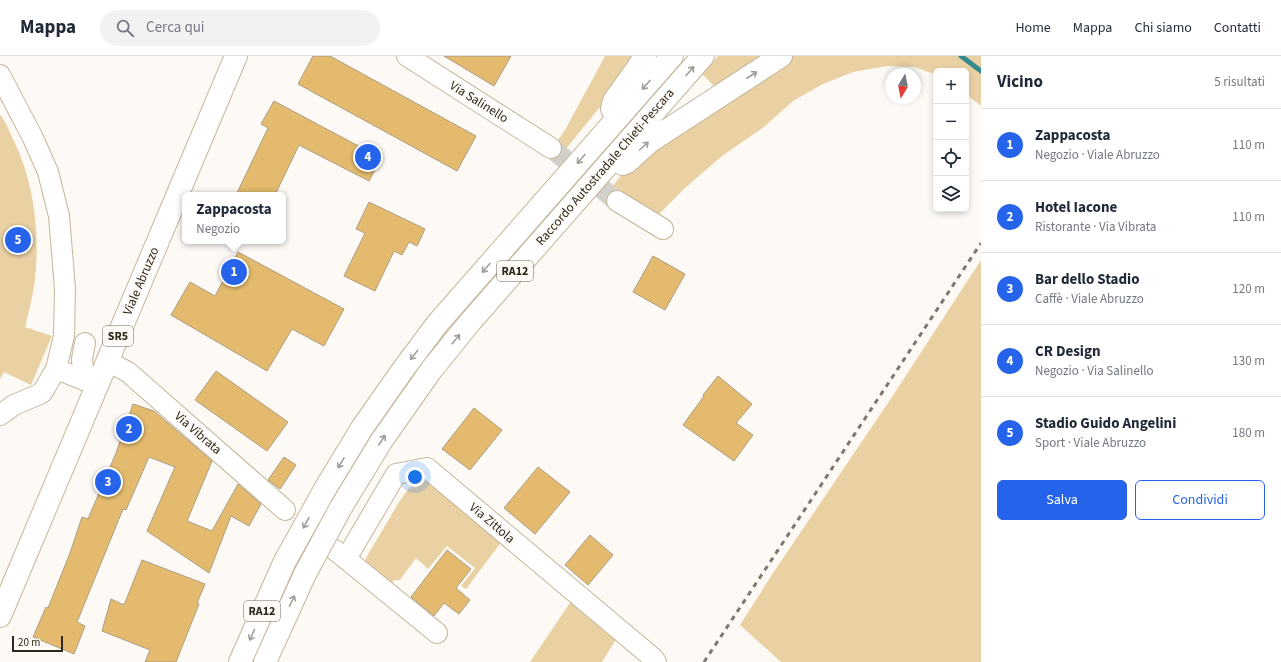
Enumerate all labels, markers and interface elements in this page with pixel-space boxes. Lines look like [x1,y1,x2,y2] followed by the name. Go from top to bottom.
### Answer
[100,10,380,46] search box
[20,14,76,41] text: Mappa
[114,17,136,39] icon: search
[146,17,205,38] text: Cerca qui
[1015,18,1051,38] text: Home
[1073,18,1112,38] text: Mappa
[1134,18,1192,38] text: Chi siamo
[1214,18,1261,38] text: Contatti
[685,66,694,76] one-way arrow
[885,68,921,104] north arrow
[933,68,969,212] map controls
[933,68,969,104] button: +
[747,70,758,79] one-way arrow
[997,70,1043,94] text: Vicino
[1214,73,1265,91] text: 5 risultati
[446,77,512,127] street label: Via Salinello
[641,80,651,90] one-way arrow
[532,85,678,249] street label: Raccordo Autostradale Chieti-Pescara
[933,104,969,140] button: −
[1035,125,1110,146] text: Zappacosta
[1007,136,1013,154] text: 1
[1232,136,1265,154] text: 110 m
[933,140,969,176] button: locate
[355,142,381,172] pin: 4
[639,142,649,151] one-way arrow
[1035,146,1160,164] text: Negozio · Viale Abruzzo
[576,154,585,165] one-way arrow
[933,176,969,212] button: layers
[182,192,286,244] popup
[1035,197,1117,218] text: Hotel Iacone
[196,199,272,220] text: Zappacosta
[1007,208,1013,226] text: 2
[1232,208,1265,226] text: 110 m
[1035,218,1156,236] text: Ristorante · Via Vibrata
[196,220,240,238] text: Negozio
[5,225,31,255] pin: 5
[119,244,163,318] street label: Viale Abruzzo
[221,257,247,287] pin: 1
[497,261,533,281] road number: RA12
[481,262,490,273] one-way arrow
[1035,269,1140,290] text: Bar dello Stadio
[1007,280,1013,298] text: 3
[1232,280,1265,298] text: 120 m
[1035,290,1144,308] text: Caffè · Viale Abruzzo
[103,326,133,346] road number: SR5
[452,333,461,344] one-way arrow
[1035,341,1101,362] text: CR Design
[410,350,418,361] one-way arrow
[1007,352,1013,370] text: 4
[1232,352,1265,370] text: 130 m
[1035,362,1154,380] text: Negozio · Via Salinello
[170,407,226,459] street label: Via Vibrata
[1035,413,1176,434] text: Stadio Guido Angelini
[116,414,142,444] pin: 2
[1007,424,1013,442] text: 5
[1232,424,1265,442] text: 180 m
[1035,434,1146,452] text: Sport · Viale Abruzzo
[378,435,386,446] one-way arrow
[336,457,344,469] one-way arrow
[95,467,121,497] pin: 3
[405,467,425,487] your location
[997,480,1127,520] button: Salva
[1135,480,1265,520] button: Condividi
[465,499,519,547] street label: Via Zittola
[302,517,309,529] one-way arrow
[289,595,296,607] one-way arrow
[244,601,280,621] road number: RA12
[248,629,255,641] one-way arrow
[12,634,63,653] scale bar
[18,635,40,650] text: 20 m

